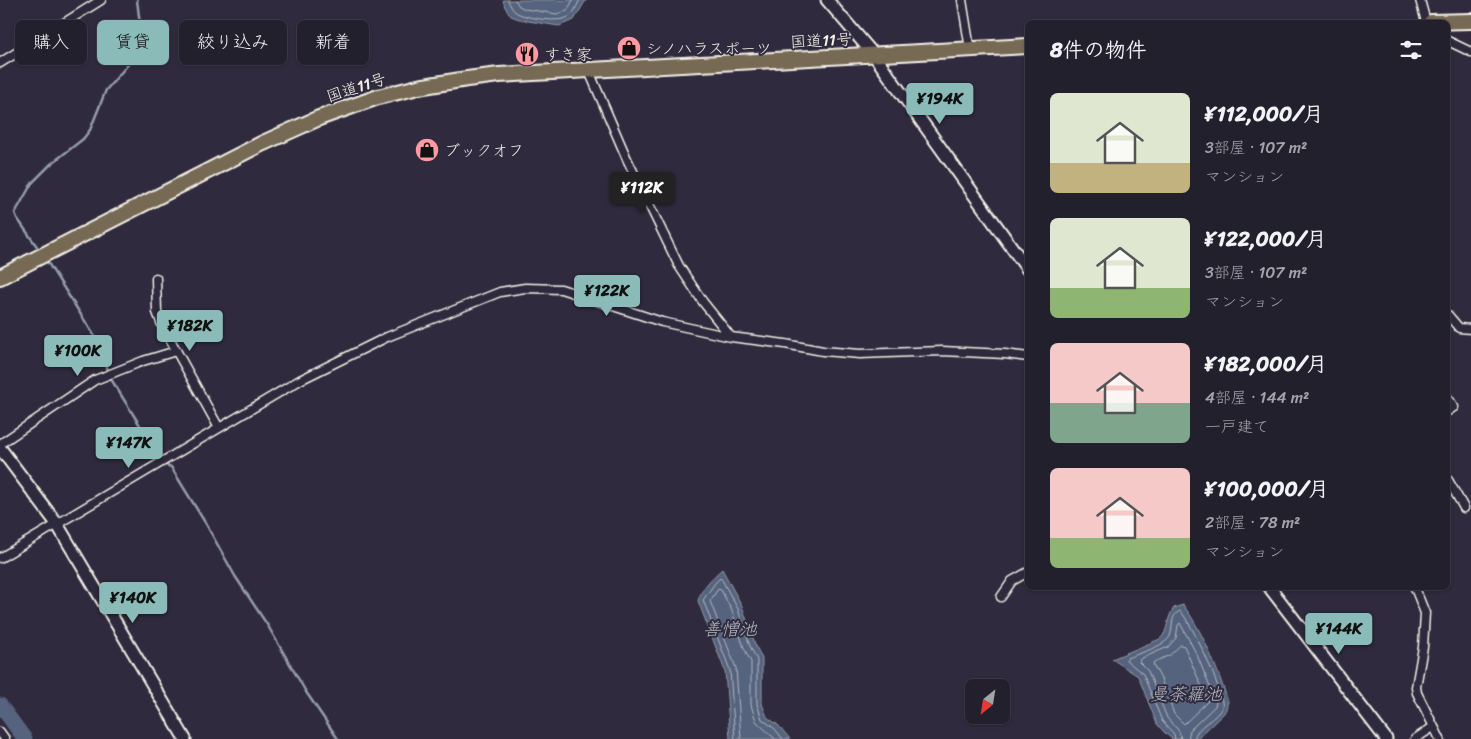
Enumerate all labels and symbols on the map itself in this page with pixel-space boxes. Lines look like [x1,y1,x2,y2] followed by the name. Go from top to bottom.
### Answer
[789,24,853,57] street label: 国道11号
[646,34,772,63] place label: シノハラスポーツ
[616,35,642,61] shop icon: シノハラスポーツ
[544,40,592,69] place label: すき家
[514,41,540,67] restaurant icon: すき家
[322,64,390,111] street label: 国道11号
[905,82,975,125] pin: ¥194K
[444,136,524,165] place label: ブックオフ
[414,137,440,163] shop icon: ブックオフ
[607,172,677,214] pin: ¥112K
[572,274,642,317] pin: ¥122K
[155,310,225,352] pin: ¥182K
[43,334,113,377] pin: ¥100K
[94,426,164,469] pin: ¥147K
[98,582,168,624] pin: ¥140K
[1304,612,1374,655] pin: ¥144K
[703,613,758,645] water label: 善憎池
[1150,678,1223,710] water label: 曼荼羅池
[965,679,1010,724] north arrow

